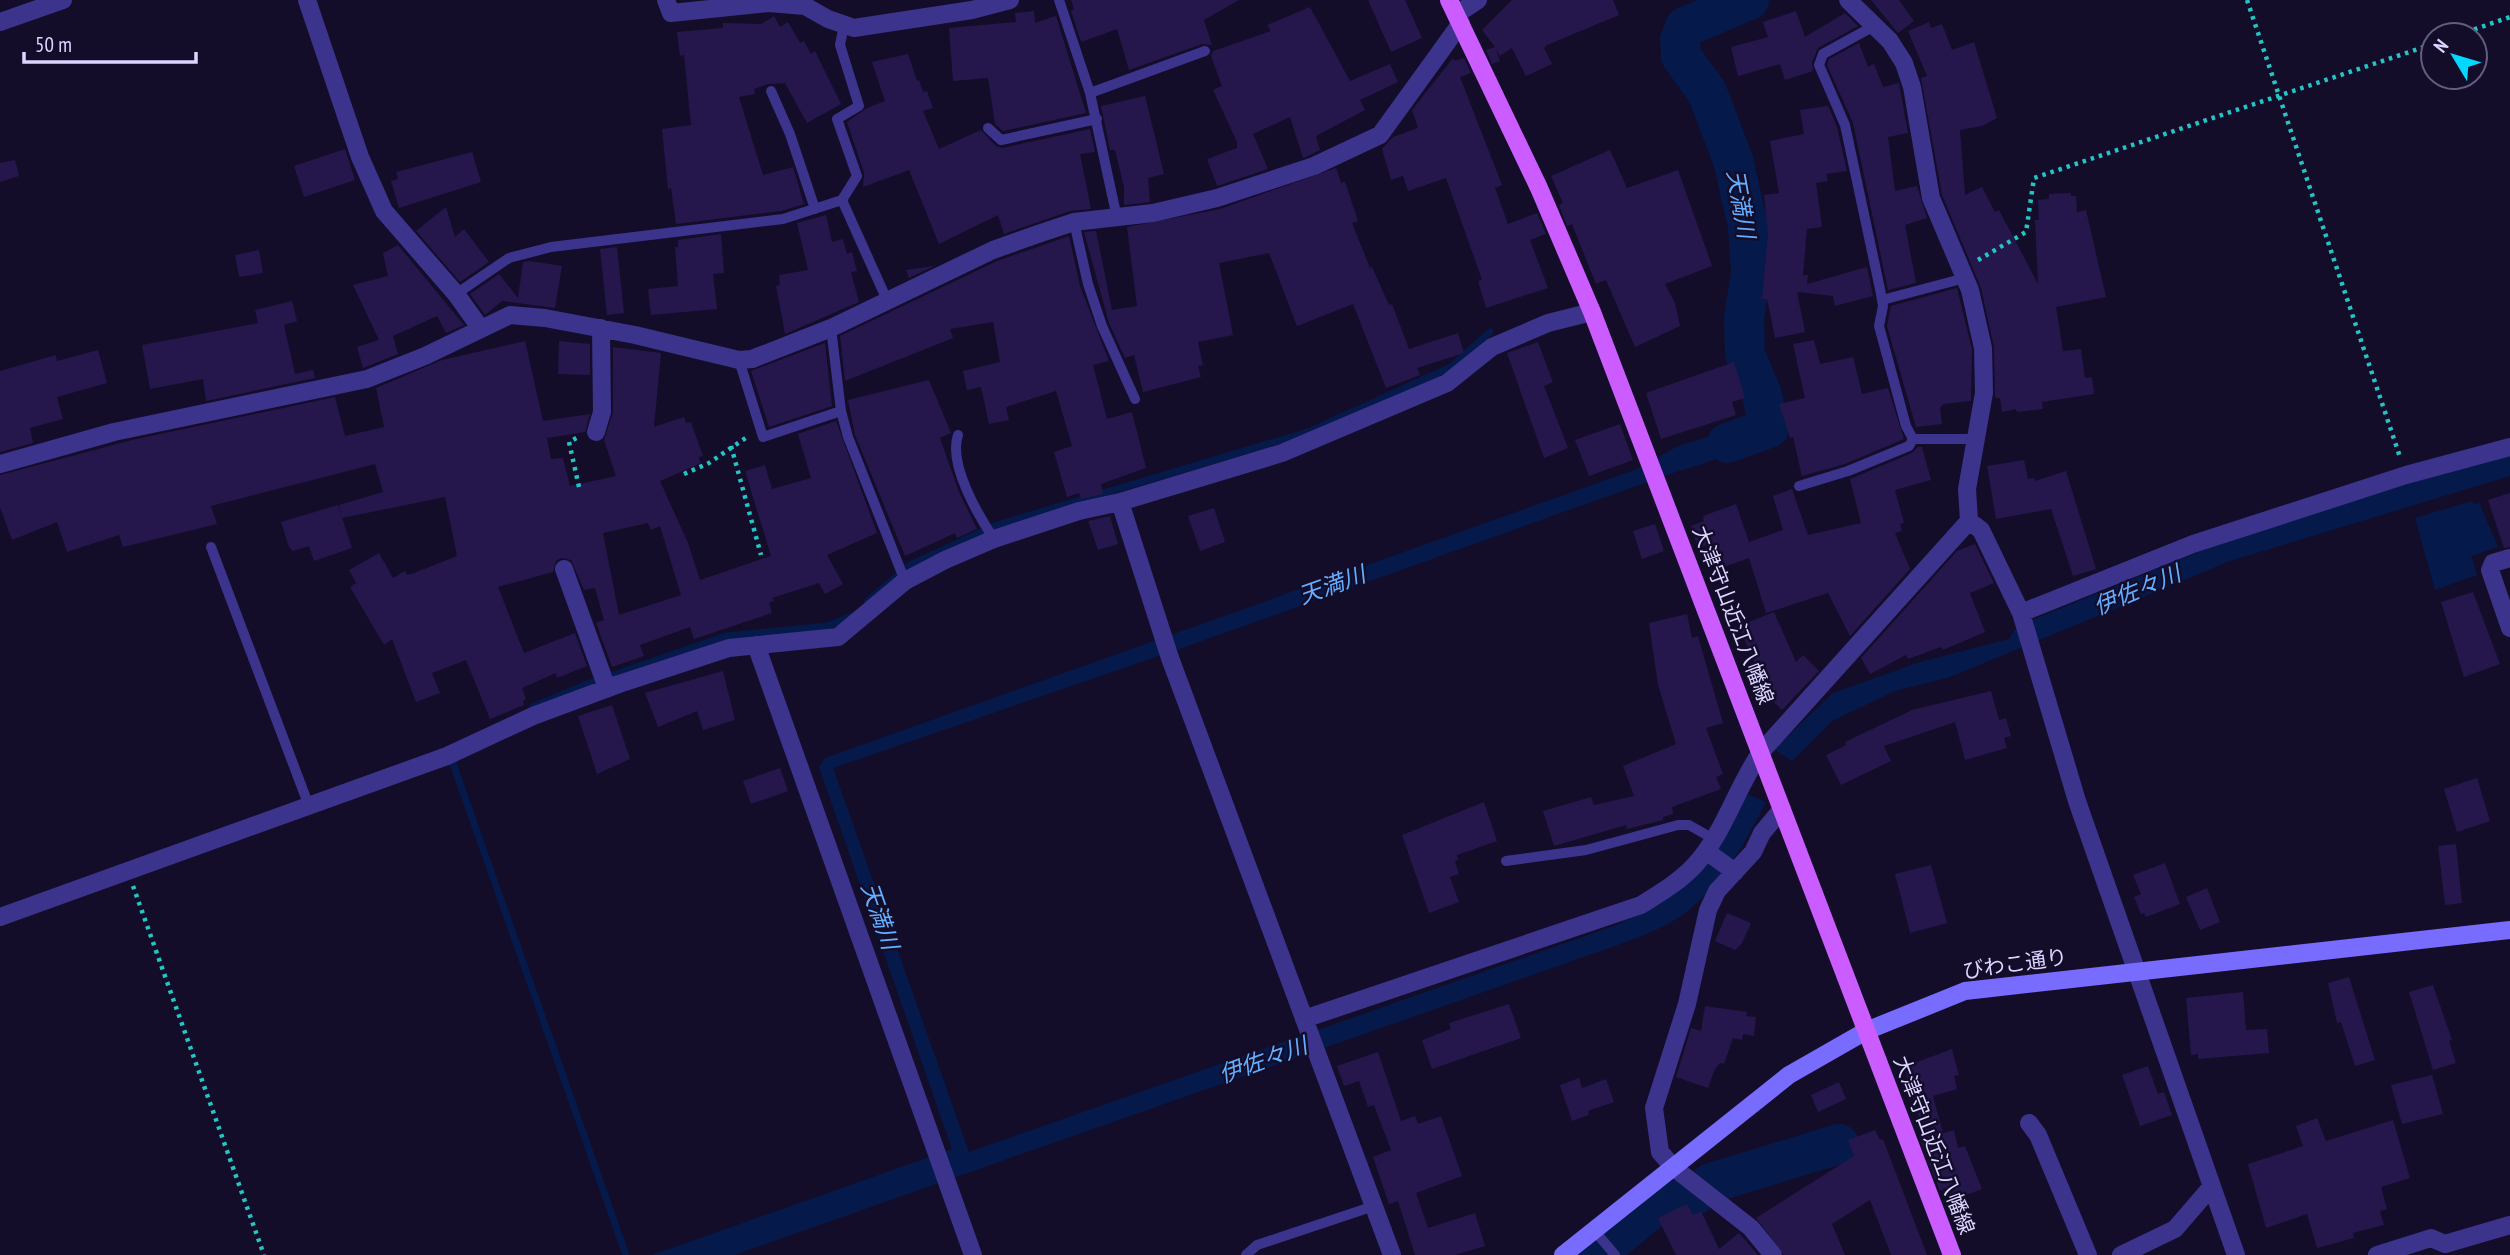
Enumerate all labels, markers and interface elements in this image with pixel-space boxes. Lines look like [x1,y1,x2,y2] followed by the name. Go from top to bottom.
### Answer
[24,21,196,65] scale bar
[2419,21,2489,91] north arrow
[35,31,72,58] text: 50 m
[2428,34,2453,57] text: N
[1721,167,1762,243] water label: 天満川
[1687,522,1780,708] street label: 大津守山近江八幡線
[2089,557,2188,621] water label: 伊佐々川
[1294,558,1372,610] water label: 天満川
[856,878,906,956] water label: 天満川
[1961,943,2069,984] street label: びわこ通り
[1215,1029,1314,1089] water label: 伊佐々川
[1888,1052,1981,1238] street label: 大津守山近江八幡線

